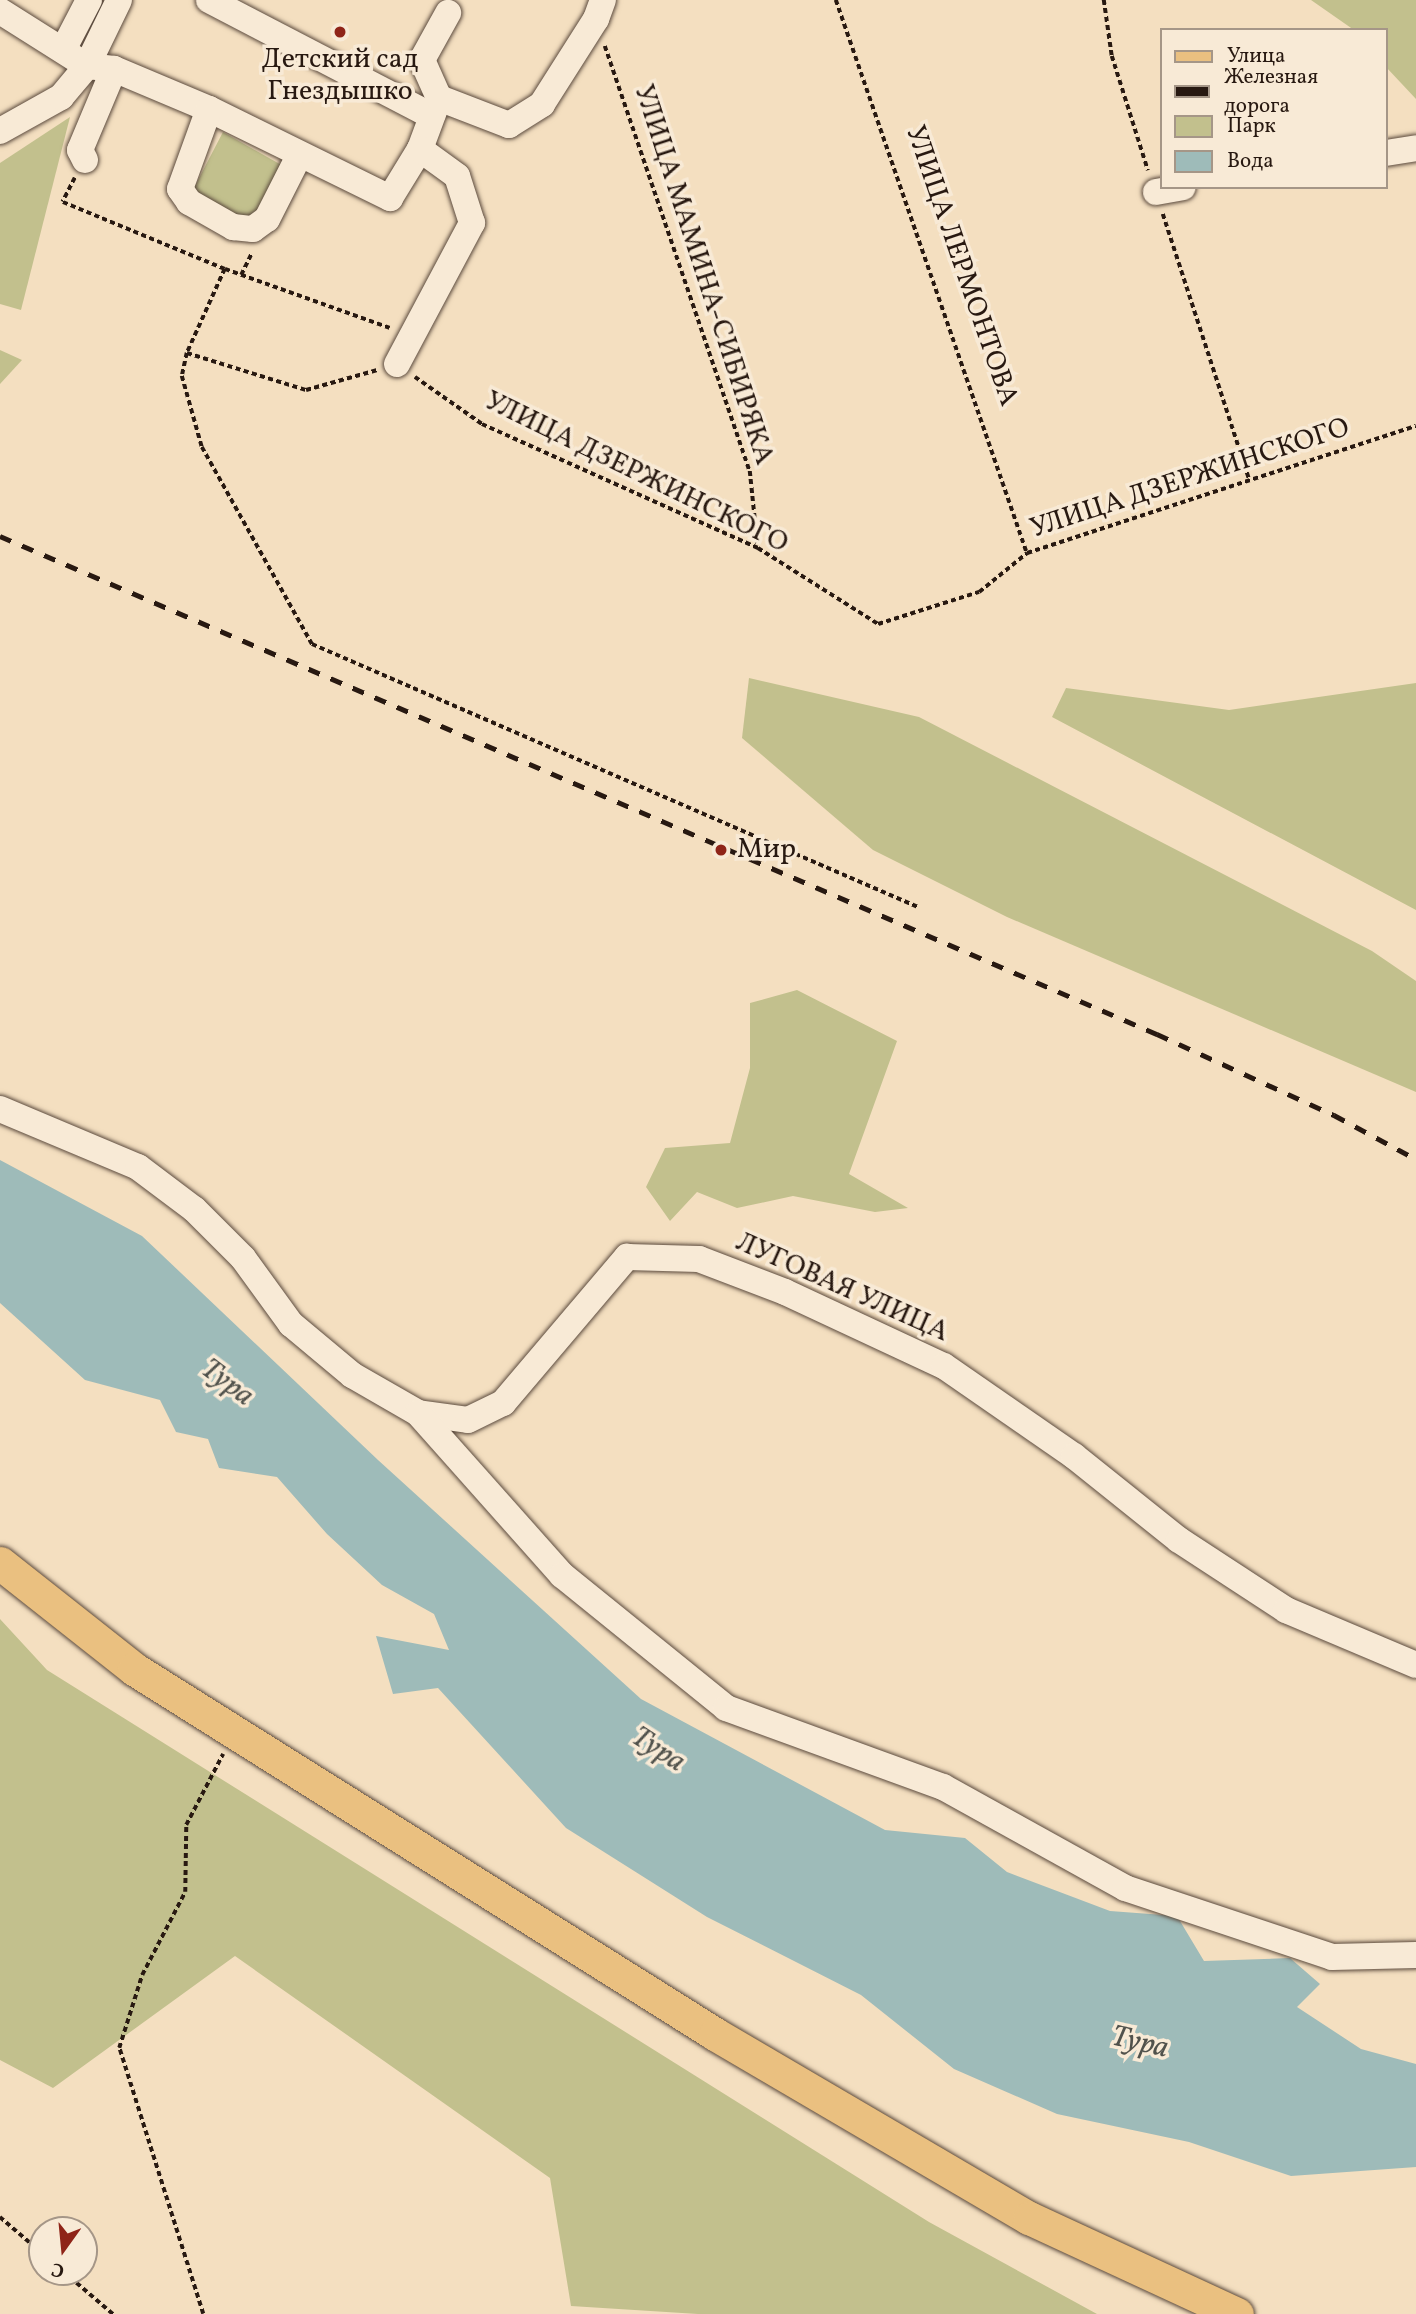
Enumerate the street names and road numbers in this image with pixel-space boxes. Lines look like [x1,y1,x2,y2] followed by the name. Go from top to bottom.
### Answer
[626,81,780,469] street label: УЛИЦА МАМИНА-СИБИРЯКА
[897,121,1025,411] street label: УЛИЦА ЛЕРМОНТОВА
[479,385,793,561] street label: УЛИЦА ДЗЕРЖИНСКОГО
[1026,412,1354,546] street label: УЛИЦА ДЗЕРЖИНСКОГО
[730,1226,954,1350] street label: ЛУГОВАЯ УЛИЦА

